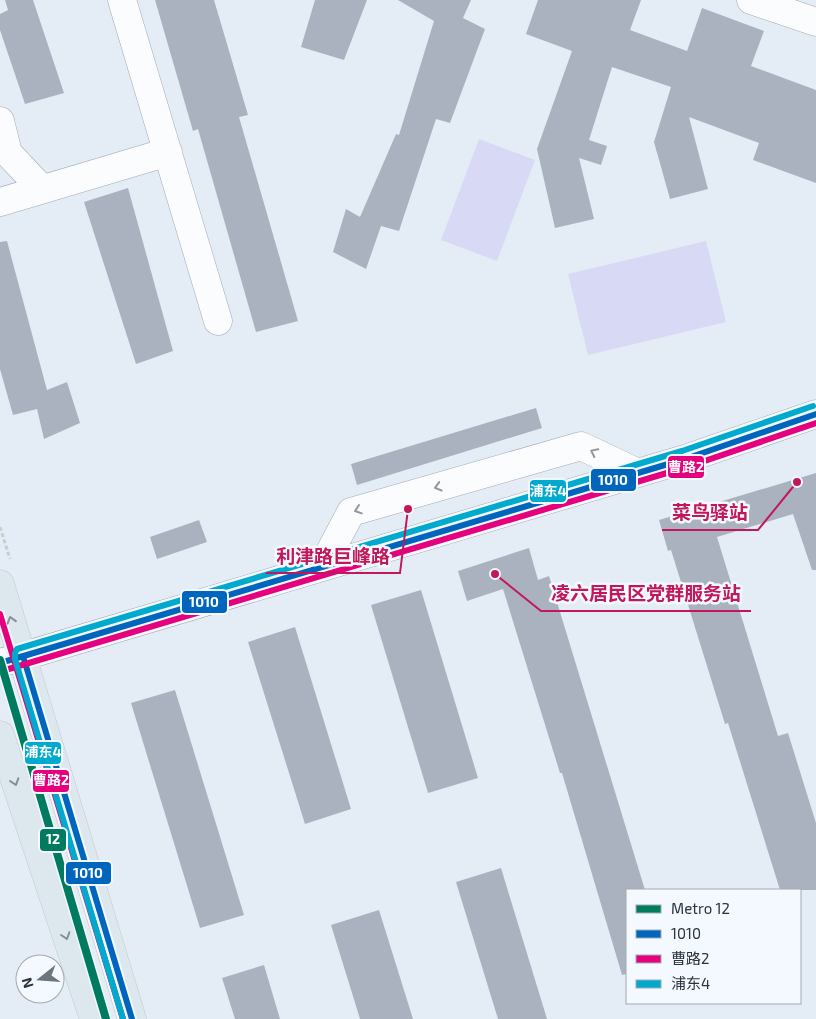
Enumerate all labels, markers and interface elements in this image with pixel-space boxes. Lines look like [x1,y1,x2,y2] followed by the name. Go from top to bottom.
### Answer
[590,448,599,458] one-way arrow
[667,455,705,479] line badge: 曹路2
[668,458,704,475] text: 曹路2
[590,468,637,492] line badge: 1010
[598,471,628,488] text: 1010
[529,479,567,503] line badge: 浦东4
[434,481,443,492] one-way arrow
[530,482,567,499] text: 浦东4
[662,496,758,530] callout: 菜鸟驿站
[672,500,748,523] text: 菜鸟驿站
[354,505,363,515] one-way arrow
[266,539,400,573] callout: 利津路巨峰路
[276,544,390,567] text: 利津路巨峰路
[541,577,751,611] callout: 凌六居民区党群服务站
[551,581,741,604] text: 凌六居民区党群服务站
[181,590,228,614] line badge: 1010
[189,593,219,610] text: 1010
[7,616,17,625] one-way arrow
[24,741,62,765] line badge: 浦东4
[25,743,62,760] text: 浦东4
[32,769,70,793] line badge: 曹路2
[33,771,69,788] text: 曹路2
[10,777,20,785] one-way arrow
[39,828,67,852] line badge: 12
[46,830,60,847] text: 12
[65,861,112,885] line badge: 1010
[73,864,103,881] text: 1010
[626,889,801,1004] legend
[671,899,730,917] text: Metro 12
[671,924,701,942] text: 1010
[61,931,71,940] one-way arrow
[671,949,709,967] text: 曹路2
[15,954,65,1004] north arrow
[671,974,710,992] text: 浦东4
[17,976,37,990] text: N

